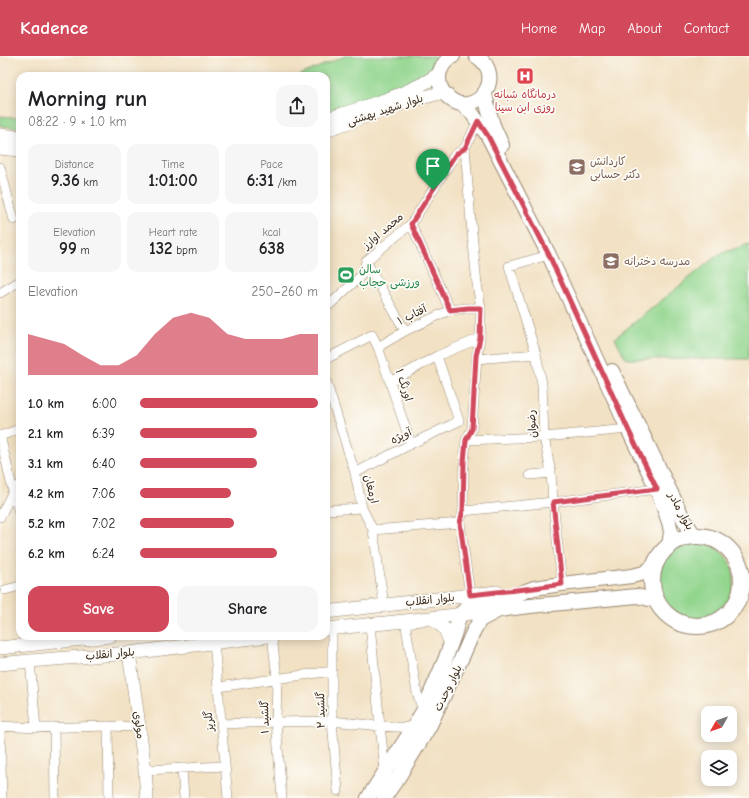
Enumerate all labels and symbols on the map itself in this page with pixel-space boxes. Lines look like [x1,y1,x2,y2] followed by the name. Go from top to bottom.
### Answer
[515,66,535,86] hospital icon: درمانگاه شبانه روزی ابن سینا
[494,88,556,115] place label: درمانگاه شبانه روزی ابن سینا
[345,92,425,129] street label: بلوار شهید بهشتی
[416,149,450,190] pin
[590,155,640,182] place label: کاردانش دکتر حسابی
[567,157,587,177] school or university icon: کاردانش دکتر حسابی
[359,210,406,252] street label: محمد اوارز
[601,251,621,271] school or university icon: مدرسه دخترانه
[624,255,690,268] place label: مدرسه دخترانه
[359,263,420,290] place label: سالن ورزشی حجاب
[336,265,356,285] sports icon: سالن ورزشی حجاب
[395,302,430,329] street label: آفتاب ۱
[393,367,415,403] street label: اورنگ ۱
[525,409,540,439] street label: رضوان
[388,425,415,447] street label: آویژه
[361,473,381,505] street label: ارمغان
[664,489,696,533] street label: بلوار مادر
[405,591,455,610] street label: بلوار انقلاب
[85,645,135,664] street label: بلوار انقلاب
[431,663,466,714] street label: بلوار وحدت
[314,691,328,729] street label: گلشید ۲
[258,700,272,734] street label: گلشید ۱
[701,706,737,742] north arrow
[130,710,147,740] street label: مولوی
[202,710,216,733] street label: گلریز

